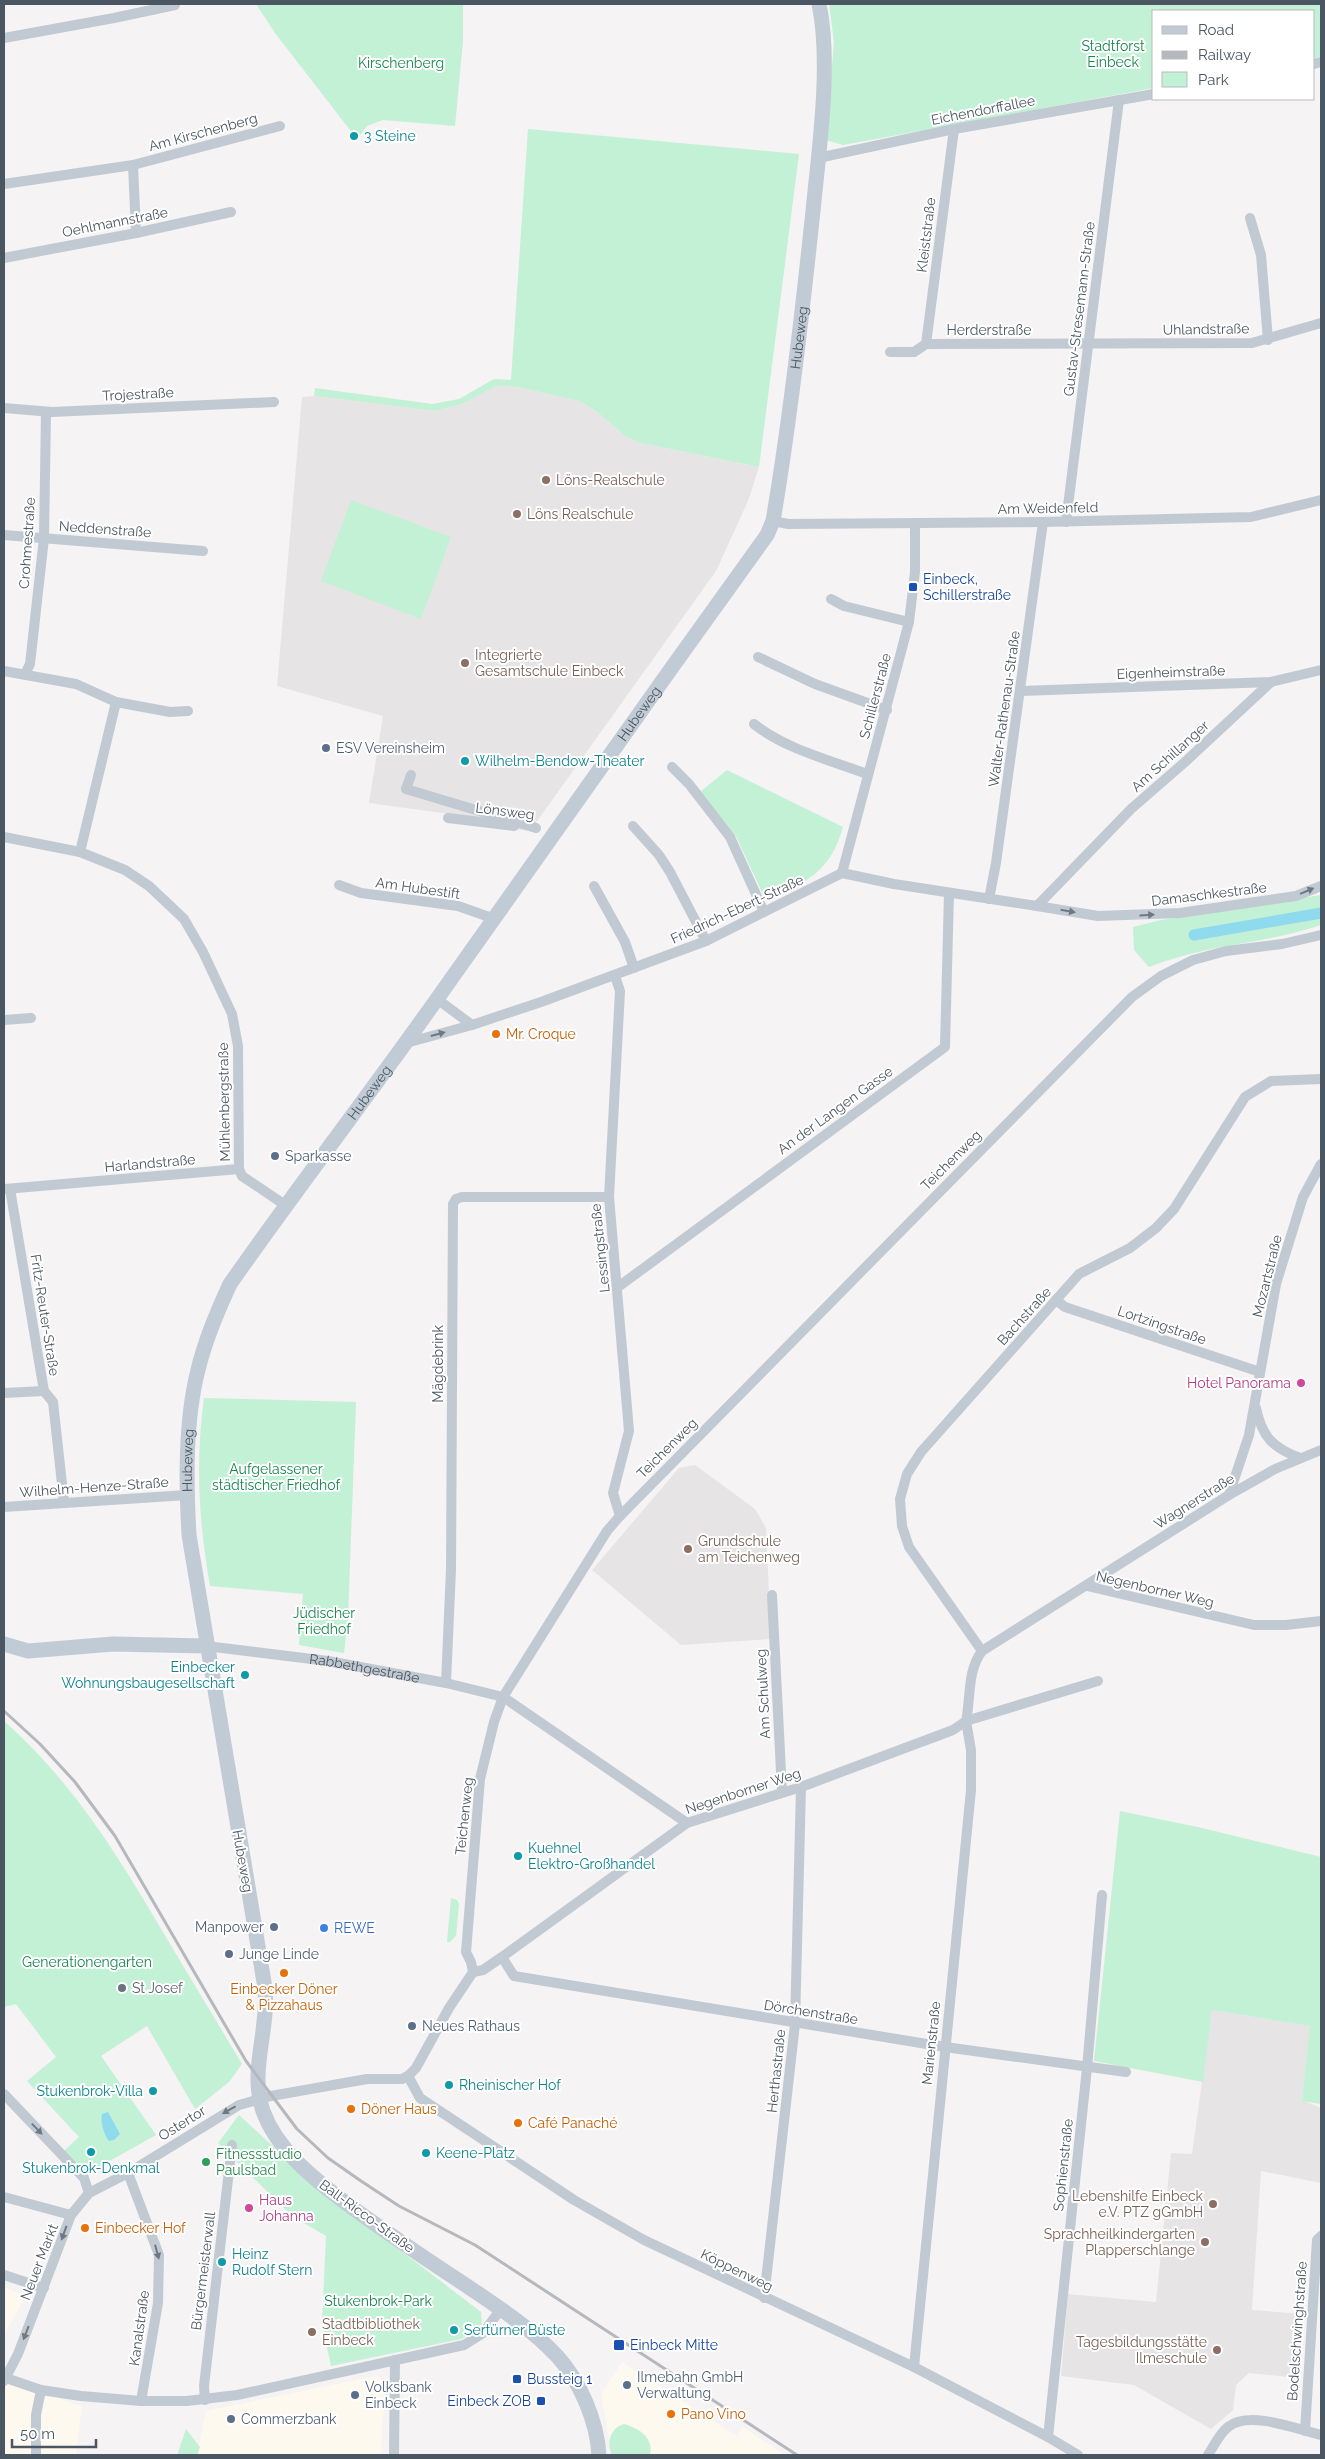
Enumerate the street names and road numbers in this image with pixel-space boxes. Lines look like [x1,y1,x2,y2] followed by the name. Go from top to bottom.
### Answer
[930,92,1036,128] street label: Eichendorffallee
[147,110,259,154] street label: Am Kirschenberg
[913,197,939,273] street label: Kleiststraße
[61,204,169,240] street label: Oehlmannstraße
[1060,221,1098,397] street label: Gustav-Stresemann-Straße
[787,305,811,370] street label: Hubeweg
[1162,320,1250,338] street label: Uhlandstraße
[947,322,1031,338] street label: Herderstraße
[102,384,174,404] street label: Trojestraße
[16,497,38,589] street label: Crohmestraße
[998,499,1098,517] street label: Am Weidenfeld
[58,518,152,540] street label: Neddenstraße
[985,630,1023,788] street label: Walter-Rathenau-Straße
[856,651,894,741] street label: Schillerstraße
[1116,662,1226,682] street label: Eigenheimstraße
[614,683,664,744] street label: Hubeweg
[1128,717,1212,795] street label: Am Schillanger
[475,799,535,823] street label: Lönsweg
[668,871,806,947] street label: Friedrich-Ebert-Straße
[375,874,462,902] street label: Am Hubestift
[1151,879,1267,909] street label: Damaschkestraße
[215,1042,233,1162] street label: Mühlenbergstraße
[344,1062,395,1123] street label: Hubeweg
[774,1063,896,1157] street label: An der Langen Gasse
[918,1127,984,1193] street label: Teichenweg
[104,1151,196,1175] street label: Harlandstraße
[587,1203,613,1293] street label: Lessingstraße
[1249,1233,1285,1319] street label: Mozartstraße
[27,1253,63,1377] street label: Fritz-Reuter-Straße
[994,1284,1054,1348] street label: Bachstraße
[1116,1302,1208,1348] street label: Lortzingstraße
[430,1325,446,1403] street label: Mägdebrink
[634,1415,700,1481] street label: Teichenweg
[179,1428,197,1492] street label: Hubeweg
[1151,1470,1237,1532] street label: Wagnerstraße
[19,1474,169,1500] street label: Wilhelm-Henze-Straße
[1095,1568,1215,1610] street label: Negenborner Weg
[753,1649,773,1739] street label: Am Schulweg
[308,1651,421,1686] street label: Rabbethgestraße
[683,1765,803,1817] street label: Negenborner Weg
[452,1776,476,1856] street label: Teichenweg
[230,1828,256,1894] street label: Hubeweg
[763,1997,859,2027] street label: Dörchenstraße
[919,2000,943,2086] street label: Marienstraße
[764,2029,788,2113] street label: Herthastraße
[155,2102,209,2144] street label: Ostertor
[1050,2118,1076,2212] street label: Sophienstraße
[316,2176,418,2256] street label: Ball-Ricco-Straße
[188,2211,218,2331] street label: Bürgermeisterwall
[17,2221,61,2302] street label: Neuer Markt
[698,2246,776,2294] street label: Köppenweg
[1284,2261,1310,2401] street label: Bodelschwinghstraße
[126,2289,152,2367] street label: Kanalstraße

